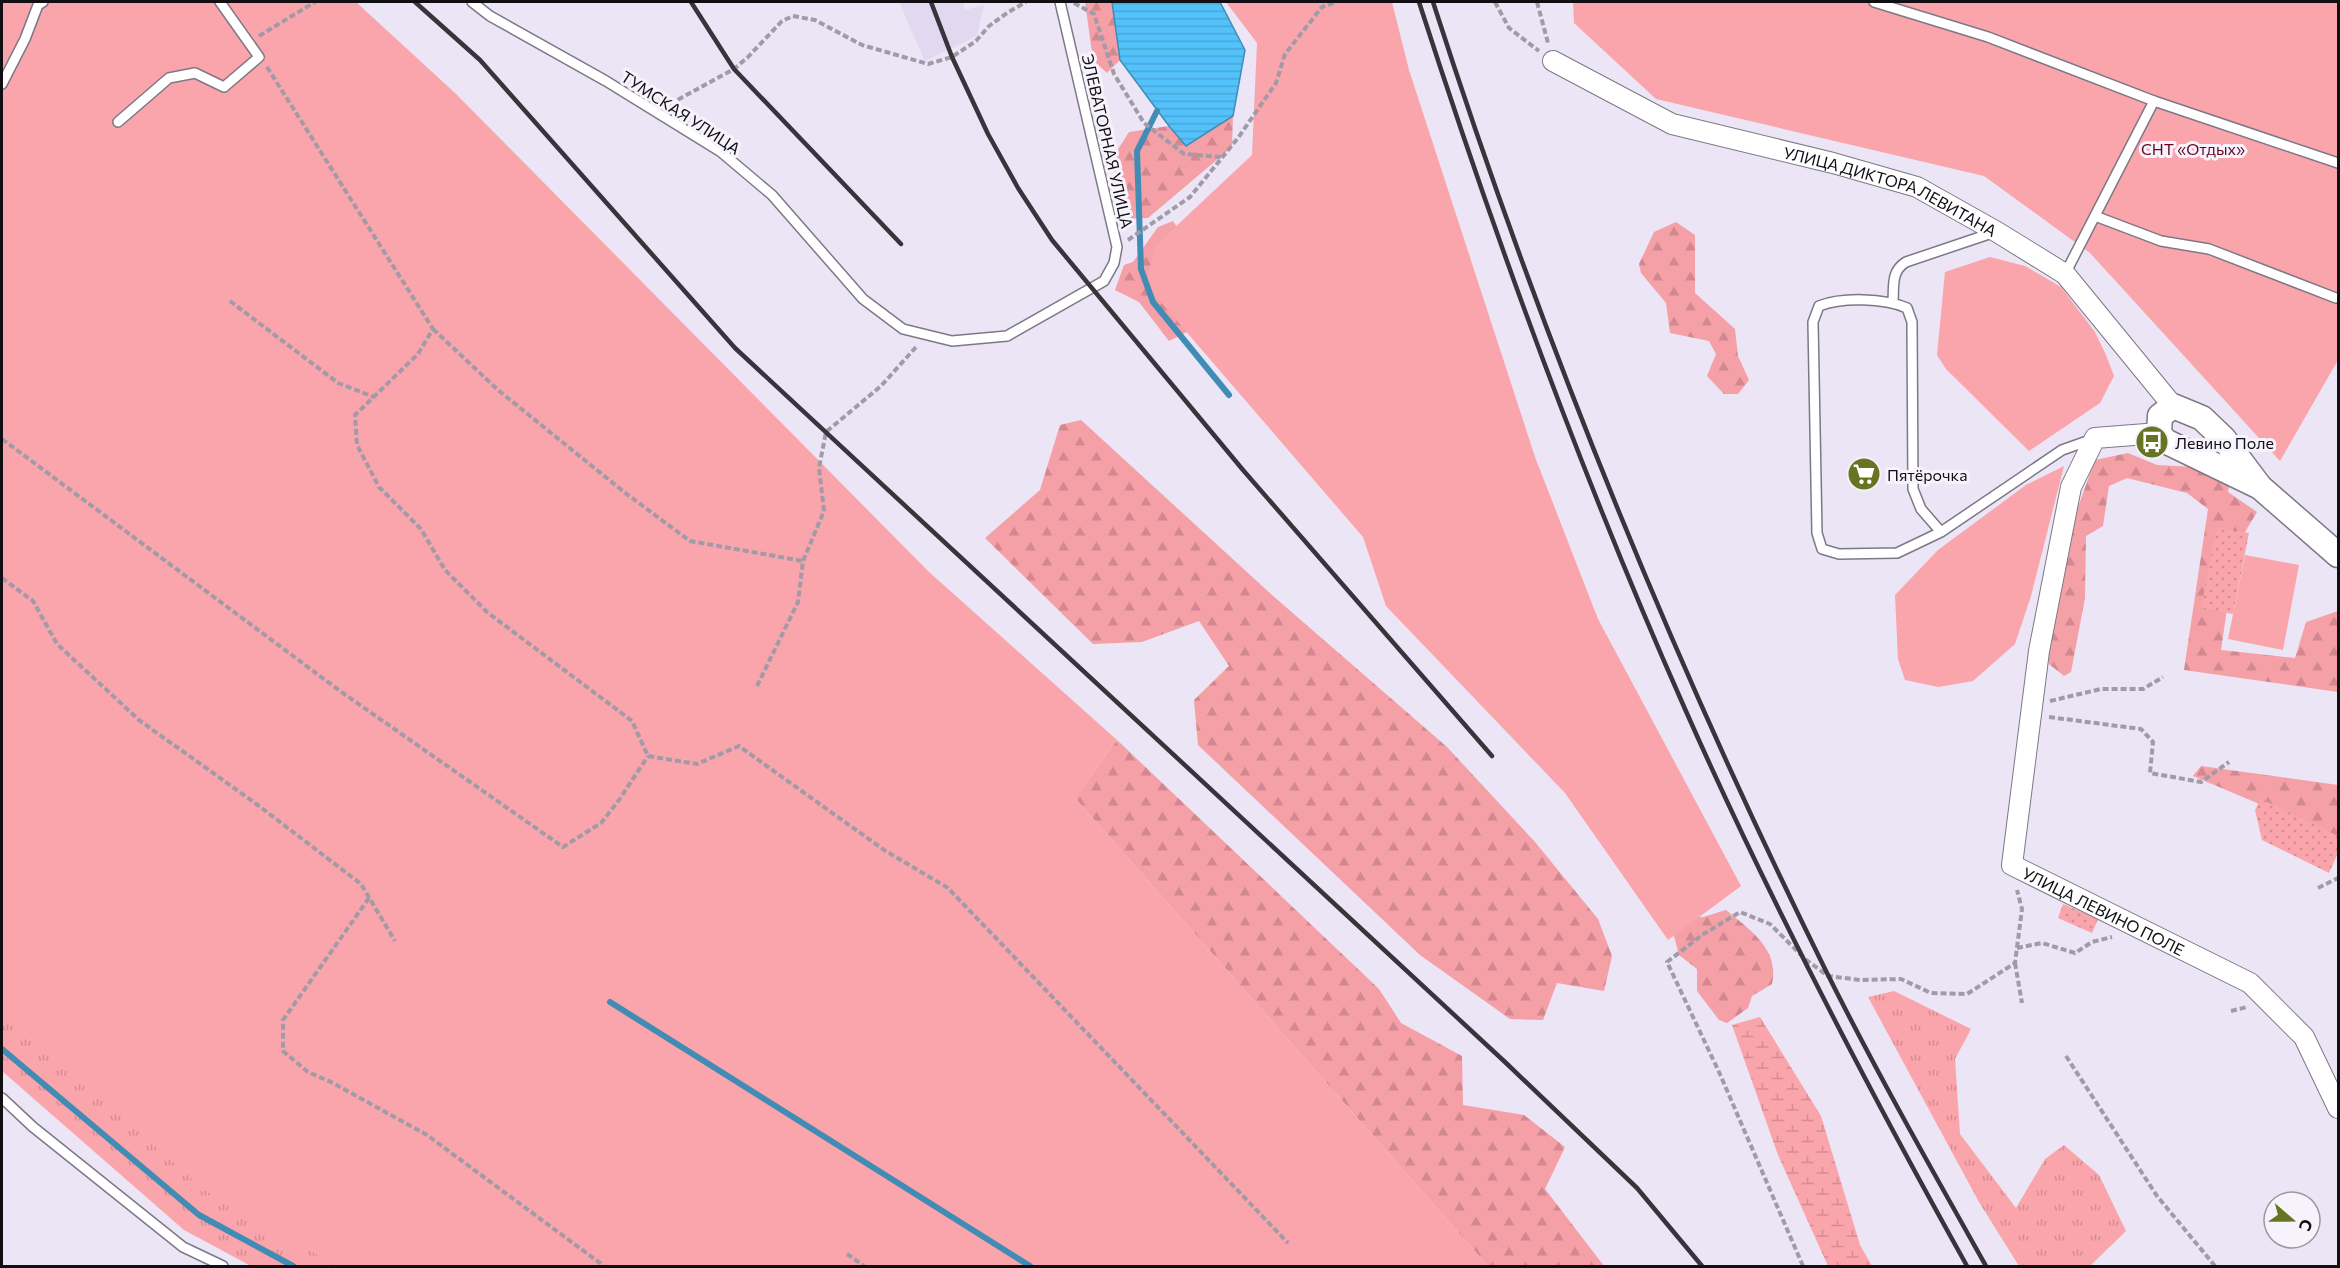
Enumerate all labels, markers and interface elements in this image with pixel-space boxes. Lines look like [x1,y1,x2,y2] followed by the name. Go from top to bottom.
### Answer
[1079,52,1137,230] street label: ЭЛЕВАТОРНАЯ УЛИЦА
[618,66,744,158] street label: ТУМСКАЯ УЛИЦА
[2141,139,2245,158] park label: СНТ «Отдых»
[1782,142,2001,240] street label: УЛИЦА ДИКТОРА ЛЕВИТАНА
[2134,424,2170,460] bus stop icon: Левино Поле
[2175,433,2274,452] place label: Левино Поле
[1846,456,1882,492] supermarket icon: Пятёрочка
[1887,465,1967,484] place label: Пятёрочка
[2020,862,2188,959] street label: УЛИЦА ЛЕВИНО ПОЛЕ
[2262,1190,2322,1250] north arrow
[2296,1217,2317,1234] text: С

